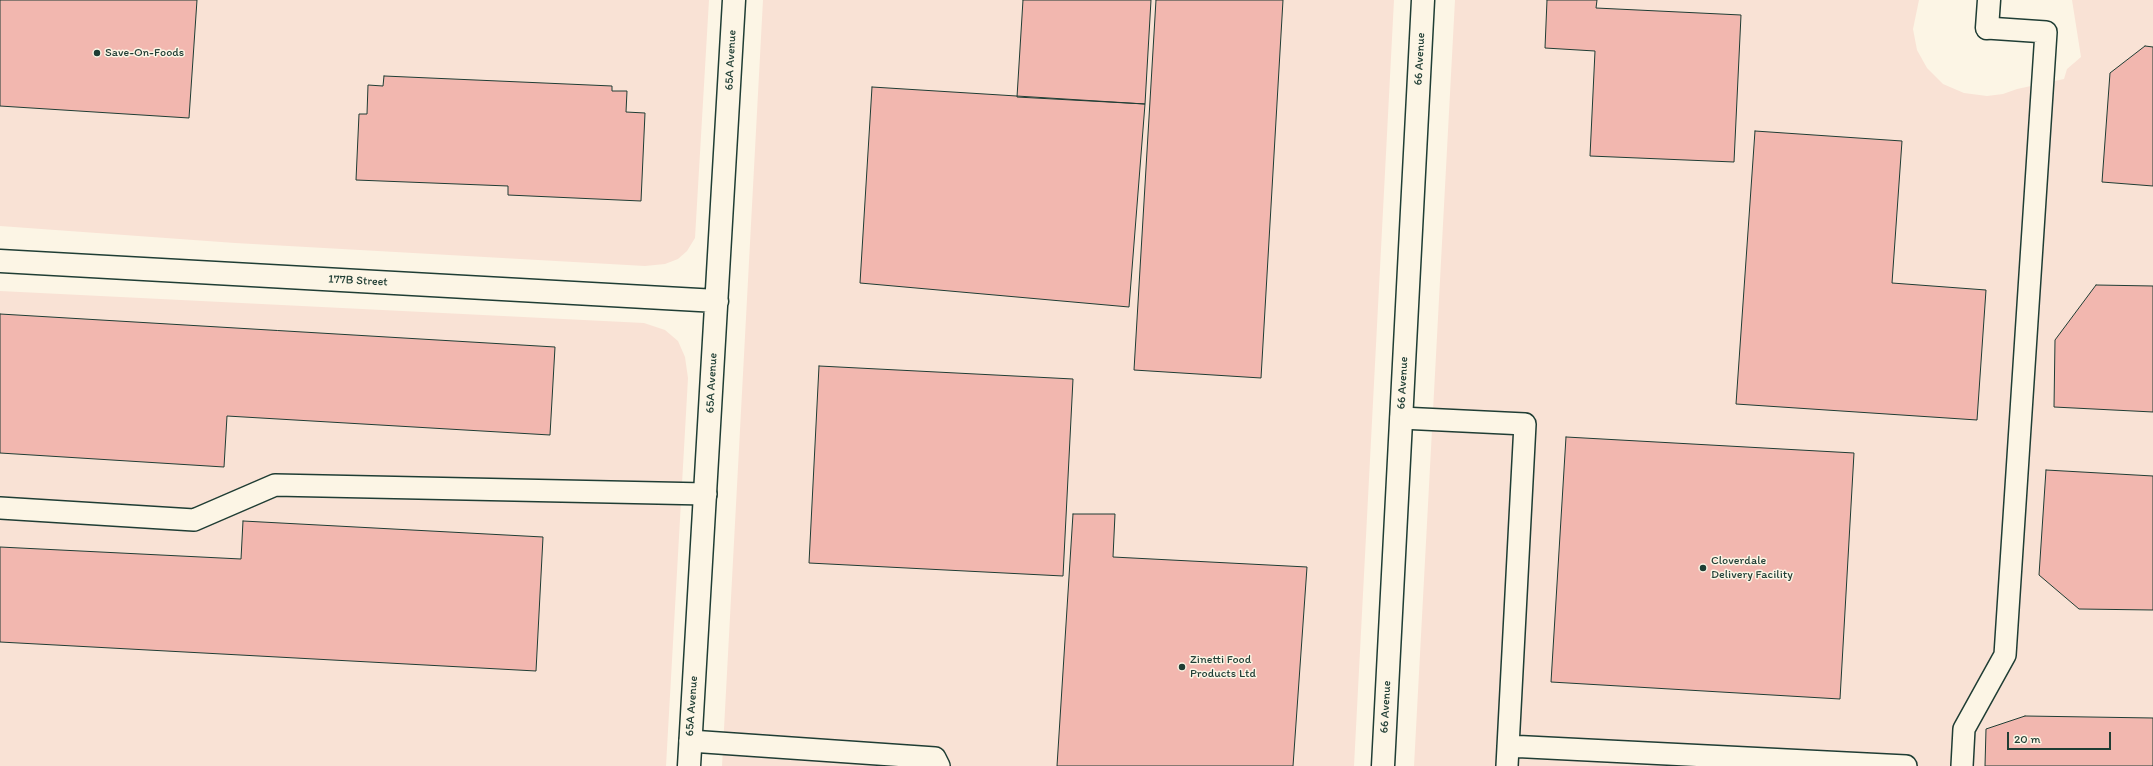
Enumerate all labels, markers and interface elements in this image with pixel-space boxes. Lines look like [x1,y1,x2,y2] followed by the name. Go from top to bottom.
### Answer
[722,29,740,91] street label: 65A Avenue
[1411,32,1429,86] street label: 66 Avenue
[105,46,184,60] place label: Save-On-Foods
[92,48,102,58] marker: Save-On-Foods
[328,272,388,290] street label: 177B Street
[703,352,721,414] street label: 65A Avenue
[1394,356,1412,410] street label: 66 Avenue
[1711,554,1793,582] place label: Cloverdale Delivery Facility
[1698,563,1708,573] marker: Cloverdale Delivery Facility
[1190,653,1256,681] place label: Zinetti Food Products Ltd
[1177,662,1187,672] marker: Zinetti Food Products Ltd
[683,675,701,737] street label: 65A Avenue
[1377,680,1395,734] street label: 66 Avenue
[2009,724,2113,750] scale bar
[2014,732,2041,746] text: 20 m

